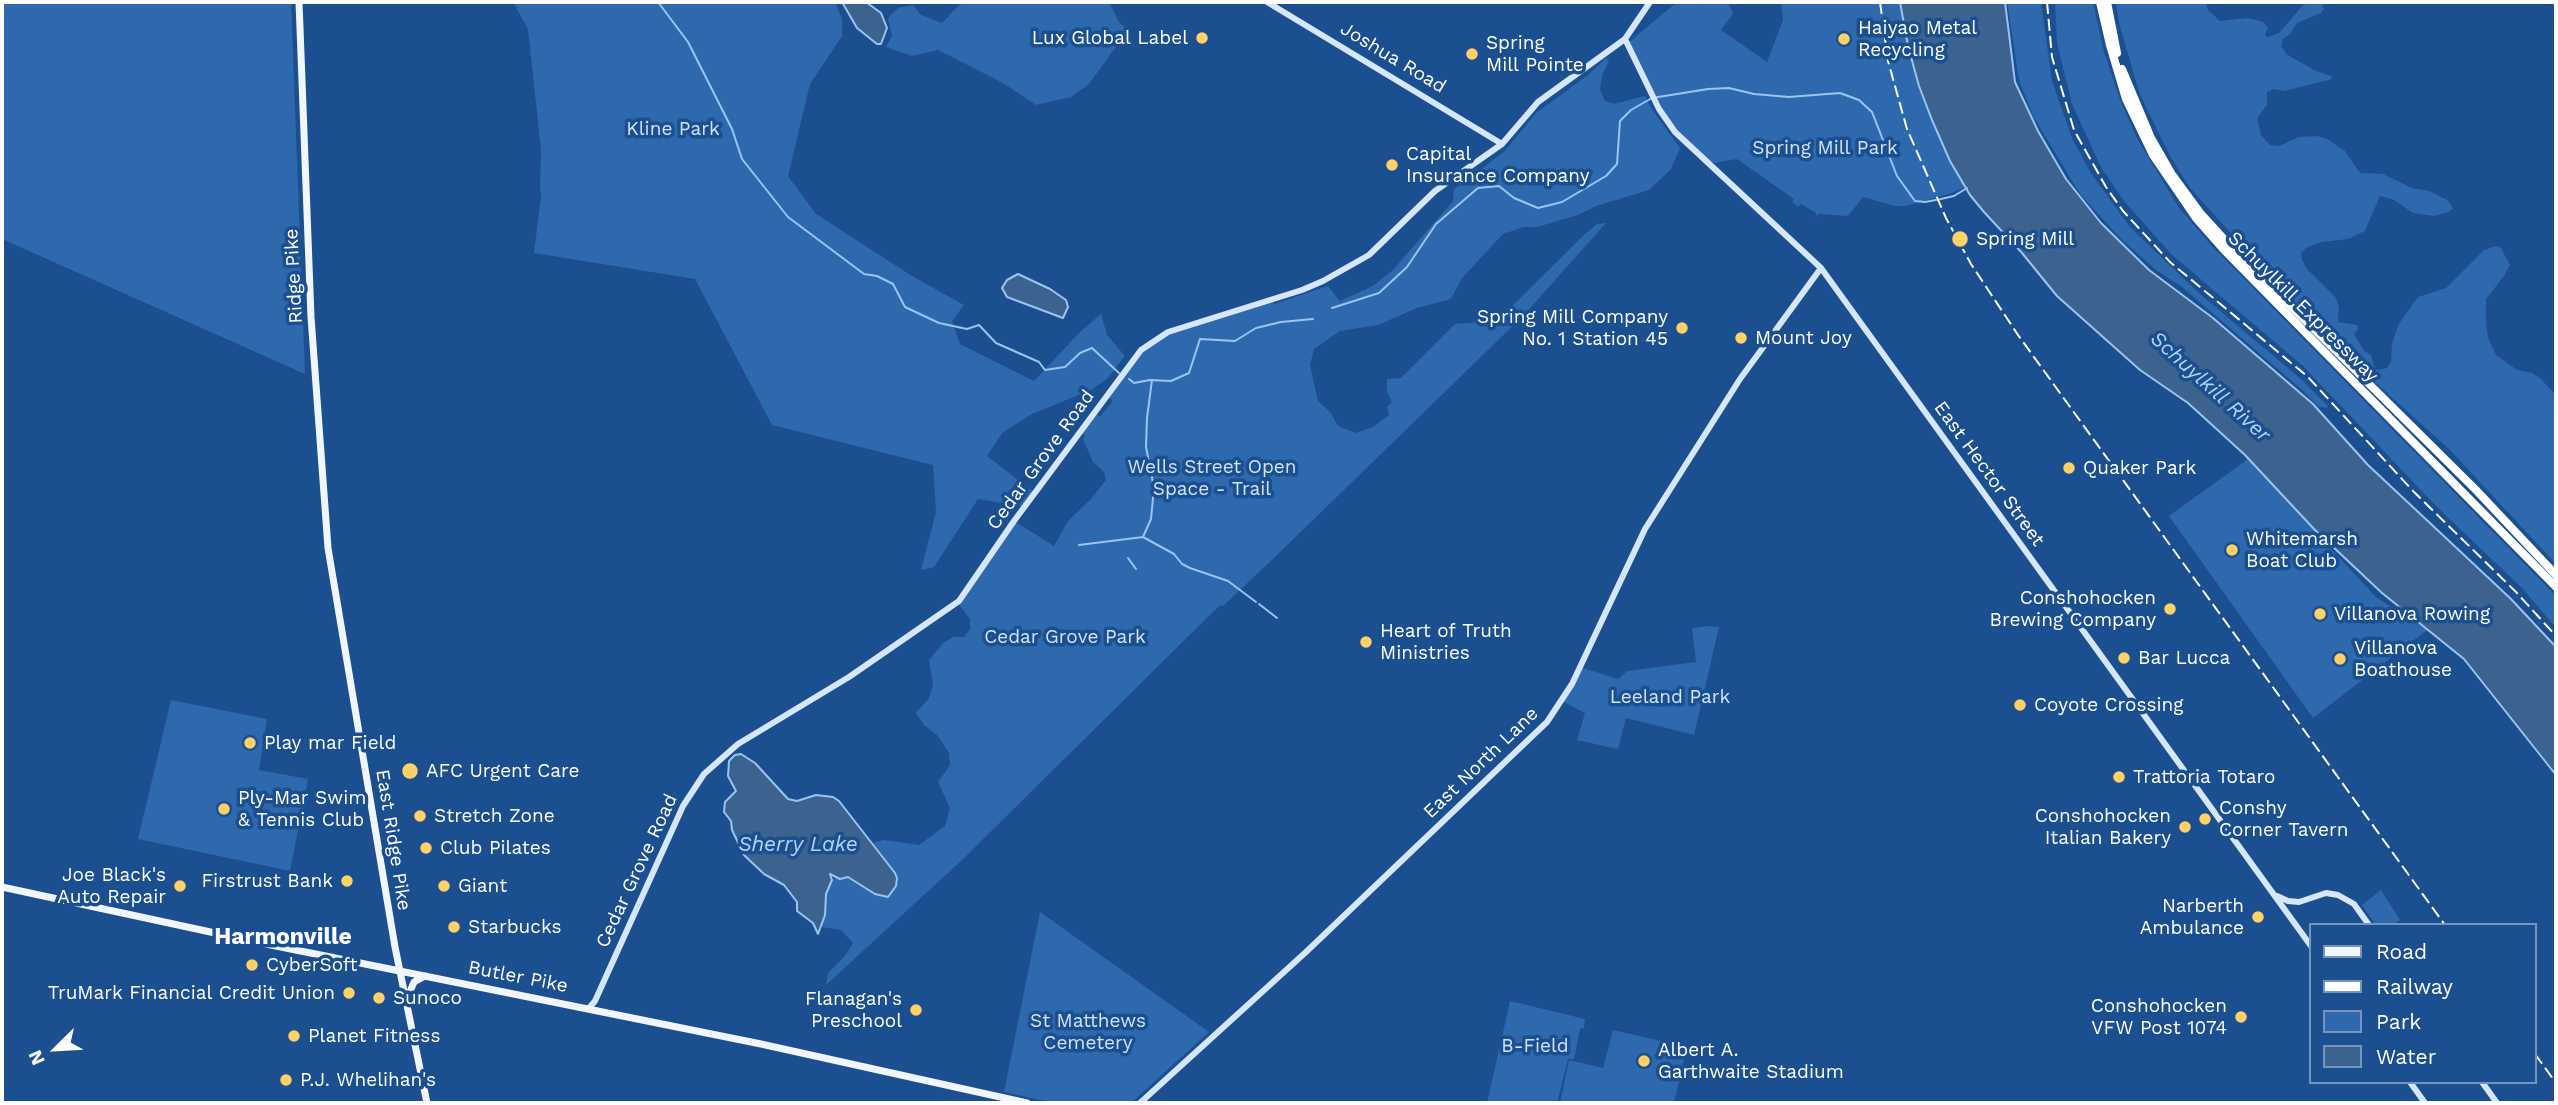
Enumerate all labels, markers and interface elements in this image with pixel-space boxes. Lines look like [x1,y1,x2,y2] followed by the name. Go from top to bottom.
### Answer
[1858,17,1977,61] place label: Haiyao Metal Recycling
[1336,18,1450,98] street label: Joshua Road
[1032,27,1188,49] place label: Lux Global Label
[1194,30,1210,46] marker: Lux Global Label
[1836,31,1852,47] marker: Haiyao Metal Recycling
[1486,32,1584,76] place label: Spring Mill Pointe
[1464,46,1480,62] marker: Spring Mill Pointe
[626,118,720,140] park label: Kline Park
[1752,137,1898,159] park label: Spring Mill Park
[1406,143,1590,187] place label: Capital Insurance Company
[1384,157,1400,173] marker: Capital Insurance Company
[2223,227,2383,387] street label: Schuylkill Expressway
[280,228,308,324] street label: Ridge Pike
[1976,228,2074,250] place label: Spring Mill
[1950,229,1970,249] marker: Spring Mill
[1477,306,1668,350] place label: Spring Mill Company No. 1 Station 45
[1674,320,1690,336] marker: Spring Mill Company No. 1 Station 45
[2145,326,2275,448] water label: Schuylkill River
[1755,327,1852,349] place label: Mount Joy
[1733,330,1749,346] marker: Mount Joy
[983,386,1099,534] street label: Cedar Grove Road
[1929,397,2049,551] street label: East Hector Street
[1127,456,1297,500] park label: Wells Street Open Space - Trail
[2083,457,2196,479] place label: Quaker Park
[2061,460,2077,476] marker: Quaker Park
[2246,528,2358,572] place label: Whitemarsh Boat Club
[2224,542,2240,558] marker: Whitemarsh Boat Club
[1990,587,2156,631] place label: Conshohocken Brewing Company
[2162,601,2178,617] marker: Conshohocken Brewing Company
[2334,603,2490,625] place label: Villanova Rowing
[2312,606,2328,622] marker: Villanova Rowing
[1380,620,1512,664] place label: Heart of Truth Ministries
[984,626,1146,648] park label: Cedar Grove Park
[1358,634,1374,650] marker: Heart of Truth Ministries
[2354,637,2452,681] place label: Villanova Boathouse
[2138,647,2230,669] place label: Bar Lucca
[2116,650,2132,666] marker: Bar Lucca
[2332,651,2348,667] marker: Villanova Boathouse
[1610,686,1730,708] park label: Leeland Park
[2034,694,2183,716] place label: Coyote Crossing
[2012,697,2028,713] marker: Coyote Crossing
[1419,702,1543,824] street label: East North Lane
[264,732,396,754] place label: Play mar Field
[242,735,258,751] marker: Play mar Field
[426,760,579,782] place label: AFC Urgent Care
[400,761,420,781] marker: AFC Urgent Care
[2133,766,2275,788] place label: Trattoria Totaro
[371,768,415,912] street label: East Ridge Pike
[2111,769,2127,785] marker: Trattoria Totaro
[238,787,366,831] place label: Ply-Mar Swim & Tennis Club
[591,790,683,952] street label: Cedar Grove Road
[2219,797,2348,841] place label: Conshy Corner Tavern
[216,801,232,817] marker: Ply-Mar Swim & Tennis Club
[434,805,555,827] place label: Stretch Zone
[2035,805,2171,849] place label: Conshohocken Italian Bakery
[412,808,428,824] marker: Stretch Zone
[2197,811,2213,827] marker: Conshy Corner Tavern
[2177,819,2193,835] marker: Conshohocken Italian Bakery
[738,832,858,858] water label: Sherry Lake
[440,837,551,859] place label: Club Pilates
[418,840,434,856] marker: Club Pilates
[57,864,166,908] place label: Joe Black's Auto Repair
[201,870,333,892] place label: Firstrust Bank
[339,873,355,889] marker: Firstrust Bank
[458,875,507,897] place label: Giant
[172,878,188,894] marker: Joe Black's Auto Repair
[436,878,452,894] marker: Giant
[2140,895,2244,939] place label: Narberth Ambulance
[2250,909,2266,925] marker: Narberth Ambulance
[468,916,561,938] place label: Starbucks
[446,919,462,935] marker: Starbucks
[214,923,352,951] district label: Harmonville
[2310,923,2537,1084] legend
[2376,939,2427,964] text: Road
[266,954,357,976] place label: CyberSoft
[466,956,570,998] street label: Butler Pike
[244,957,260,973] marker: CyberSoft
[2376,974,2453,999] text: Railway
[48,982,335,1004] place label: TruMark Financial Credit Union
[341,985,357,1001] marker: TruMark Financial Credit Union
[393,987,462,1009] place label: Sunoco
[805,988,902,1032] place label: Flanagan's Preschool
[371,990,387,1006] marker: Sunoco
[2091,995,2227,1039] place label: Conshohocken VFW Post 1074
[908,1002,924,1018] marker: Flanagan's Preschool
[2233,1009,2249,1025] marker: Conshohocken VFW Post 1074
[2376,1009,2421,1034] text: Park
[1030,1010,1146,1054] park label: St Matthews Cemetery
[21,1014,91,1084] north arrow
[308,1025,440,1047] place label: Planet Fitness
[286,1028,302,1044] marker: Planet Fitness
[1501,1035,1569,1057] park label: B-Field
[1658,1039,1844,1083] place label: Albert A. Garthwaite Stadium
[2376,1044,2436,1069] text: Water
[23,1047,50,1069] text: N
[1636,1053,1652,1069] marker: Albert A. Garthwaite Stadium
[300,1069,436,1091] place label: P.J. Whelihan's
[278,1072,294,1088] marker: P.J. Whelihan's

